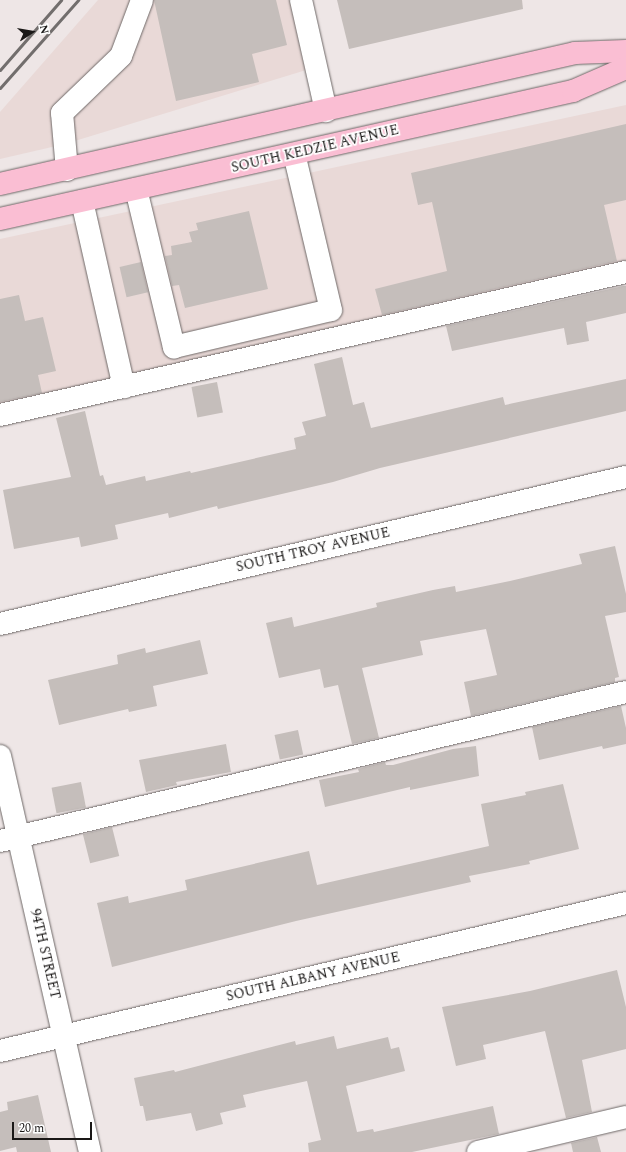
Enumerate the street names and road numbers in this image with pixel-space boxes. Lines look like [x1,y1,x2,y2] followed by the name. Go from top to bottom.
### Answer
[230,122,400,176] street label: SOUTH KEDZIE AVENUE
[234,524,392,576] street label: SOUTH TROY AVENUE
[26,907,64,1001] street label: 94TH STREET
[224,949,402,1005] street label: SOUTH ALBANY AVENUE

